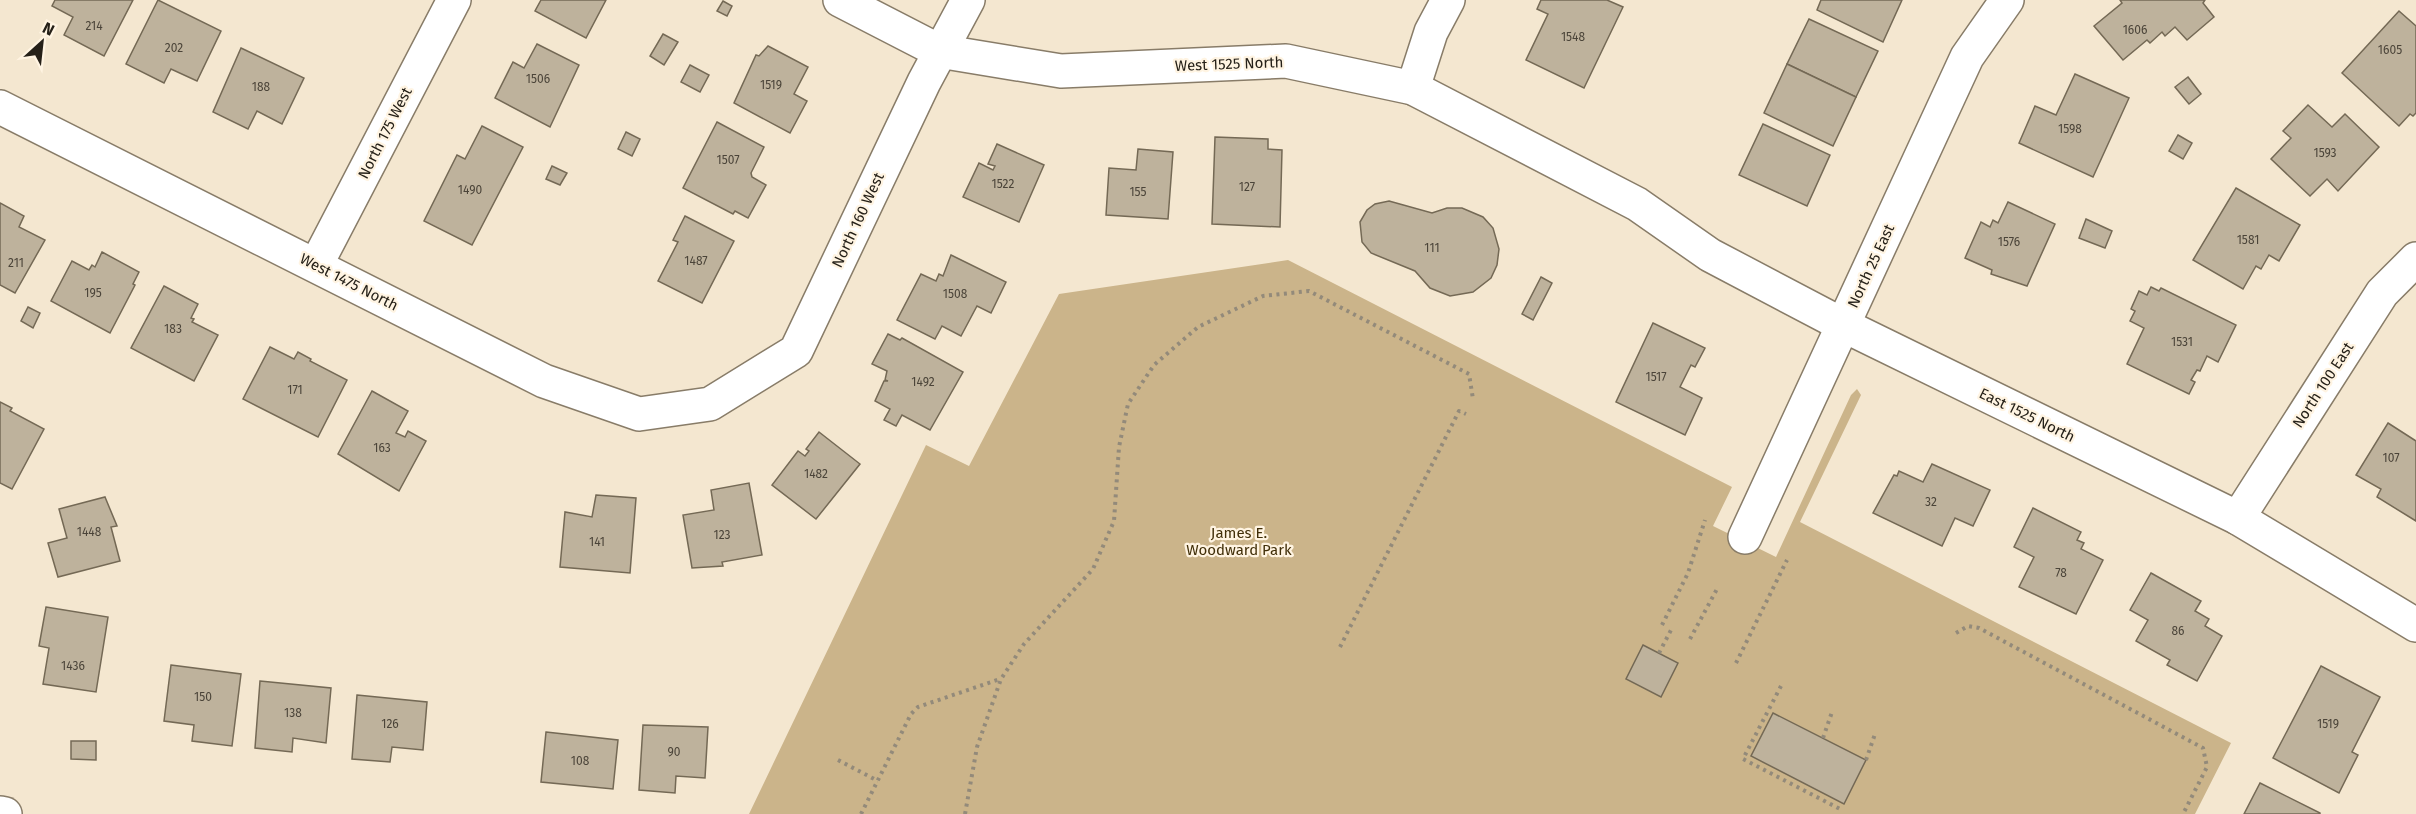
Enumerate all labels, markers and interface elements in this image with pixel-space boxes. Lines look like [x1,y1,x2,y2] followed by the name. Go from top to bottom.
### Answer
[12,12,72,72] north arrow
[40,18,58,40] text: N
[85,19,103,33] house number: 214
[2123,23,2147,37] house number: 1606
[1561,30,1585,44] house number: 1548
[165,41,183,55] house number: 202
[2378,43,2402,57] house number: 1605
[1174,53,1284,75] street label: West 1525 North
[526,72,550,86] house number: 1506
[760,78,782,92] house number: 1519
[252,80,271,94] house number: 188
[354,84,416,182] street label: North 175 West
[2058,122,2082,136] house number: 1598
[2313,146,2337,160] house number: 1593
[717,153,740,167] house number: 1507
[828,169,888,270] street label: North 160 West
[992,177,1015,191] house number: 1522
[1239,180,1255,194] house number: 127
[458,183,482,197] house number: 1490
[1129,185,1147,199] house number: 155
[1844,221,1898,311] street label: North 25 East
[2237,233,2259,247] house number: 1581
[1998,235,2020,249] house number: 1576
[1424,241,1440,255] house number: 111
[297,249,401,315] street label: West 1475 North
[684,254,708,268] house number: 1487
[8,256,24,270] house number: 211
[84,286,102,300] house number: 195
[943,287,968,301] house number: 1508
[164,322,182,336] house number: 183
[2171,335,2193,349] house number: 1531
[2289,338,2358,431] street label: North 100 East
[1645,370,1667,384] house number: 1517
[911,375,935,389] house number: 1492
[287,383,303,397] house number: 171
[1976,384,2078,446] street label: East 1525 North
[373,441,391,455] house number: 163
[2383,451,2399,465] house number: 107
[804,467,828,481] house number: 1482
[1925,495,1937,509] house number: 32
[1186,524,1292,559] park label: James E. Woodward Park
[77,525,102,539] house number: 1448
[713,528,731,542] house number: 123
[589,535,605,549] house number: 141
[2055,566,2067,580] house number: 78
[2171,624,2185,638] house number: 86
[61,659,85,673] house number: 1436
[194,690,212,704] house number: 150
[284,706,302,720] house number: 138
[381,717,399,731] house number: 126
[2317,717,2339,731] house number: 1519
[668,745,681,759] house number: 90
[571,754,590,768] house number: 108

